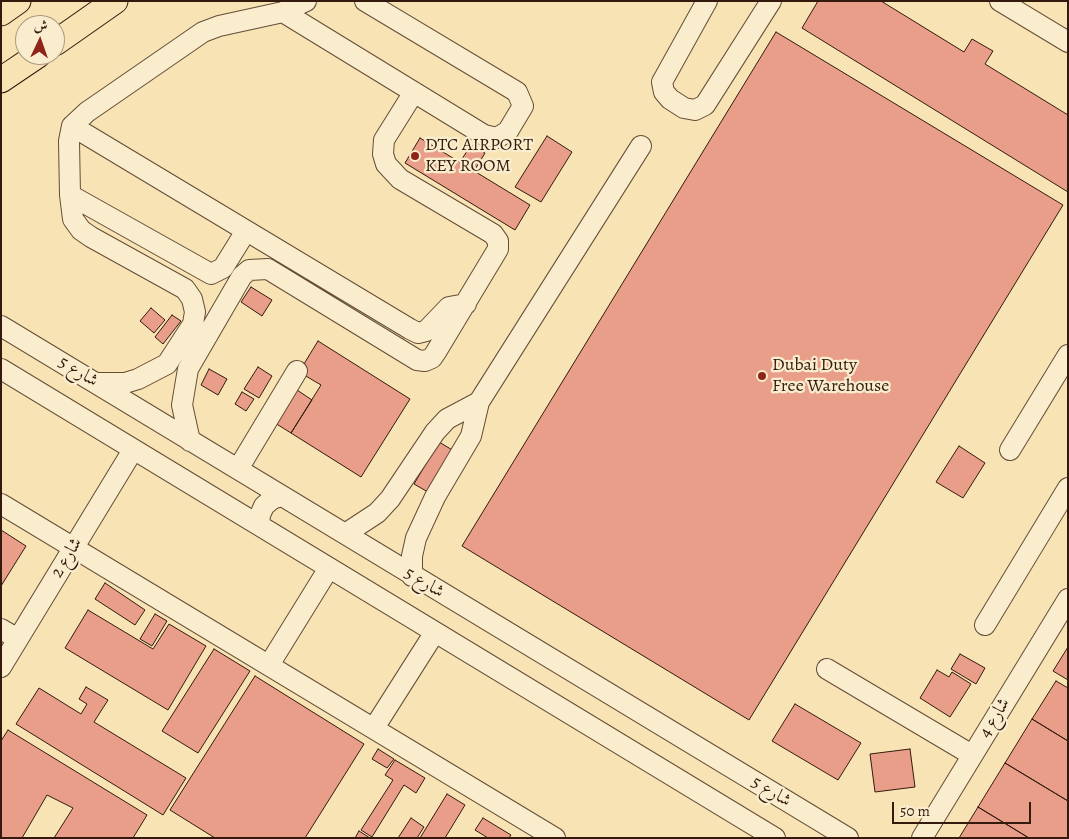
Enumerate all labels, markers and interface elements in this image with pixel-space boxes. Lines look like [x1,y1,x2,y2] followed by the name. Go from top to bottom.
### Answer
[15,15,65,65] north arrow
[33,16,48,35] text: ش
[425,135,533,178] place label: DTC AIRPORT KEY ROOM
[409,150,421,162] marker: DTC AIRPORT KEY ROOM
[54,352,102,392] street label: شارع 5
[772,355,889,398] place label: Dubai Duty Free Warehouse
[756,370,768,382] marker: Dubai Duty Free Warehouse
[47,534,87,582] street label: شارع 2
[400,563,448,603] street label: شارع 5
[975,694,1015,742] street label: شارع 4
[747,772,795,812] street label: شارع 5
[894,792,1033,824] scale bar
[900,801,930,821] text: 50 m

